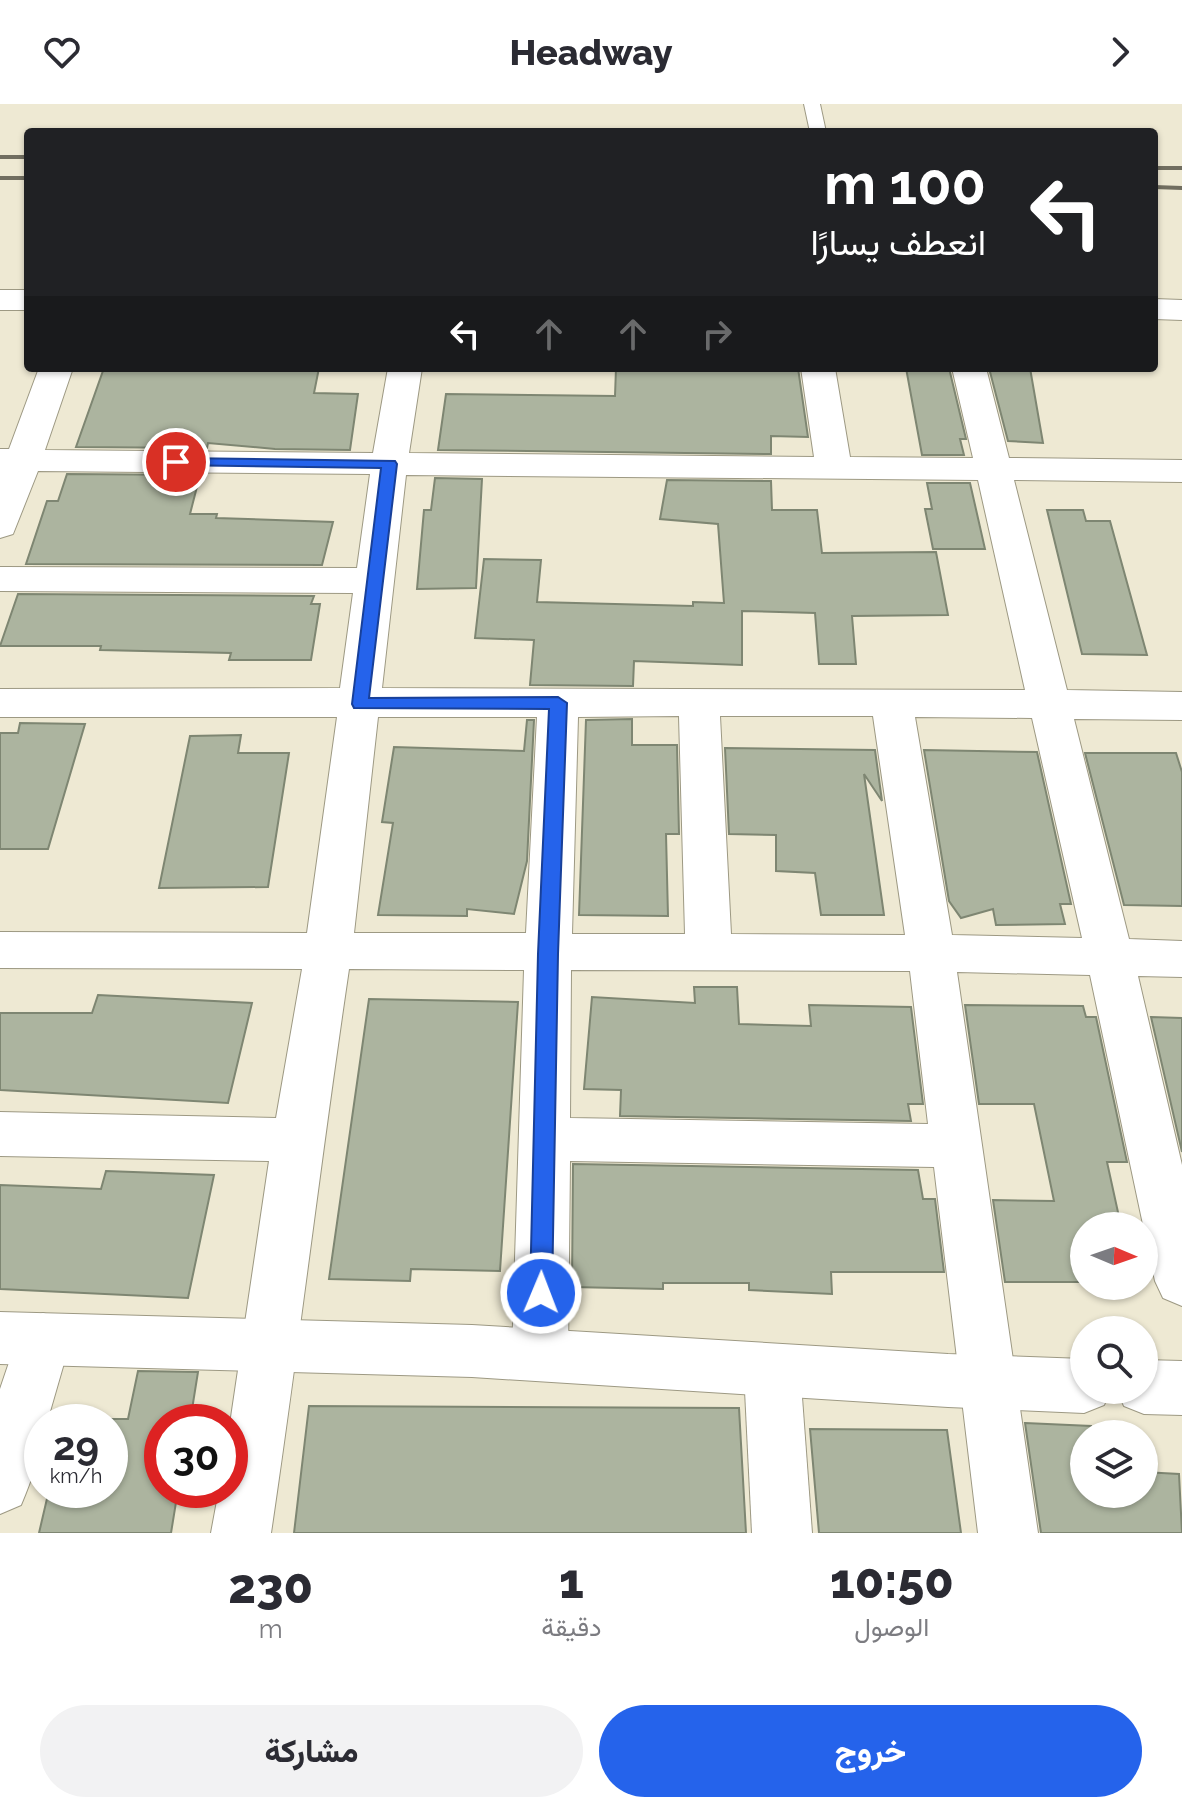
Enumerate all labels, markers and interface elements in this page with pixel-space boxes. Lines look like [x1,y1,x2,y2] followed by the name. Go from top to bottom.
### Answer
[40,30,84,74] icon: heart
[1098,30,1142,74] icon: forward
[509,31,673,73] text: Headway
[824,151,986,217] text: 100 m
[1014,160,1118,264] icon: left
[811,221,986,263] text: انعطف يسارًا
[443,312,487,356] icon: left
[527,312,571,356] icon: ahead
[611,312,655,356] icon: ahead
[695,312,739,356] icon: right
[142,428,210,496] pin
[154,440,198,484] icon: arrive
[1070,1212,1158,1300] north arrow
[1070,1212,1158,1508] map controls
[499,1251,583,1335] position arrow
[1070,1316,1158,1404] button: search
[144,1404,248,1508] speed limit sign: 30
[1070,1420,1158,1508] button: layers
[53,1422,99,1469] text: 29
[50,1464,102,1488] text: km/h
[559,1553,584,1609] text: 1
[830,1553,954,1609] text: 10:50
[228,1558,313,1614] text: 230
[541,1612,602,1642] text: دقيقة
[854,1612,929,1642] text: الوصول
[259,1614,283,1644] text: m
[40,1705,583,1797] button: مشاركة
[599,1705,1142,1797] button: خروج

